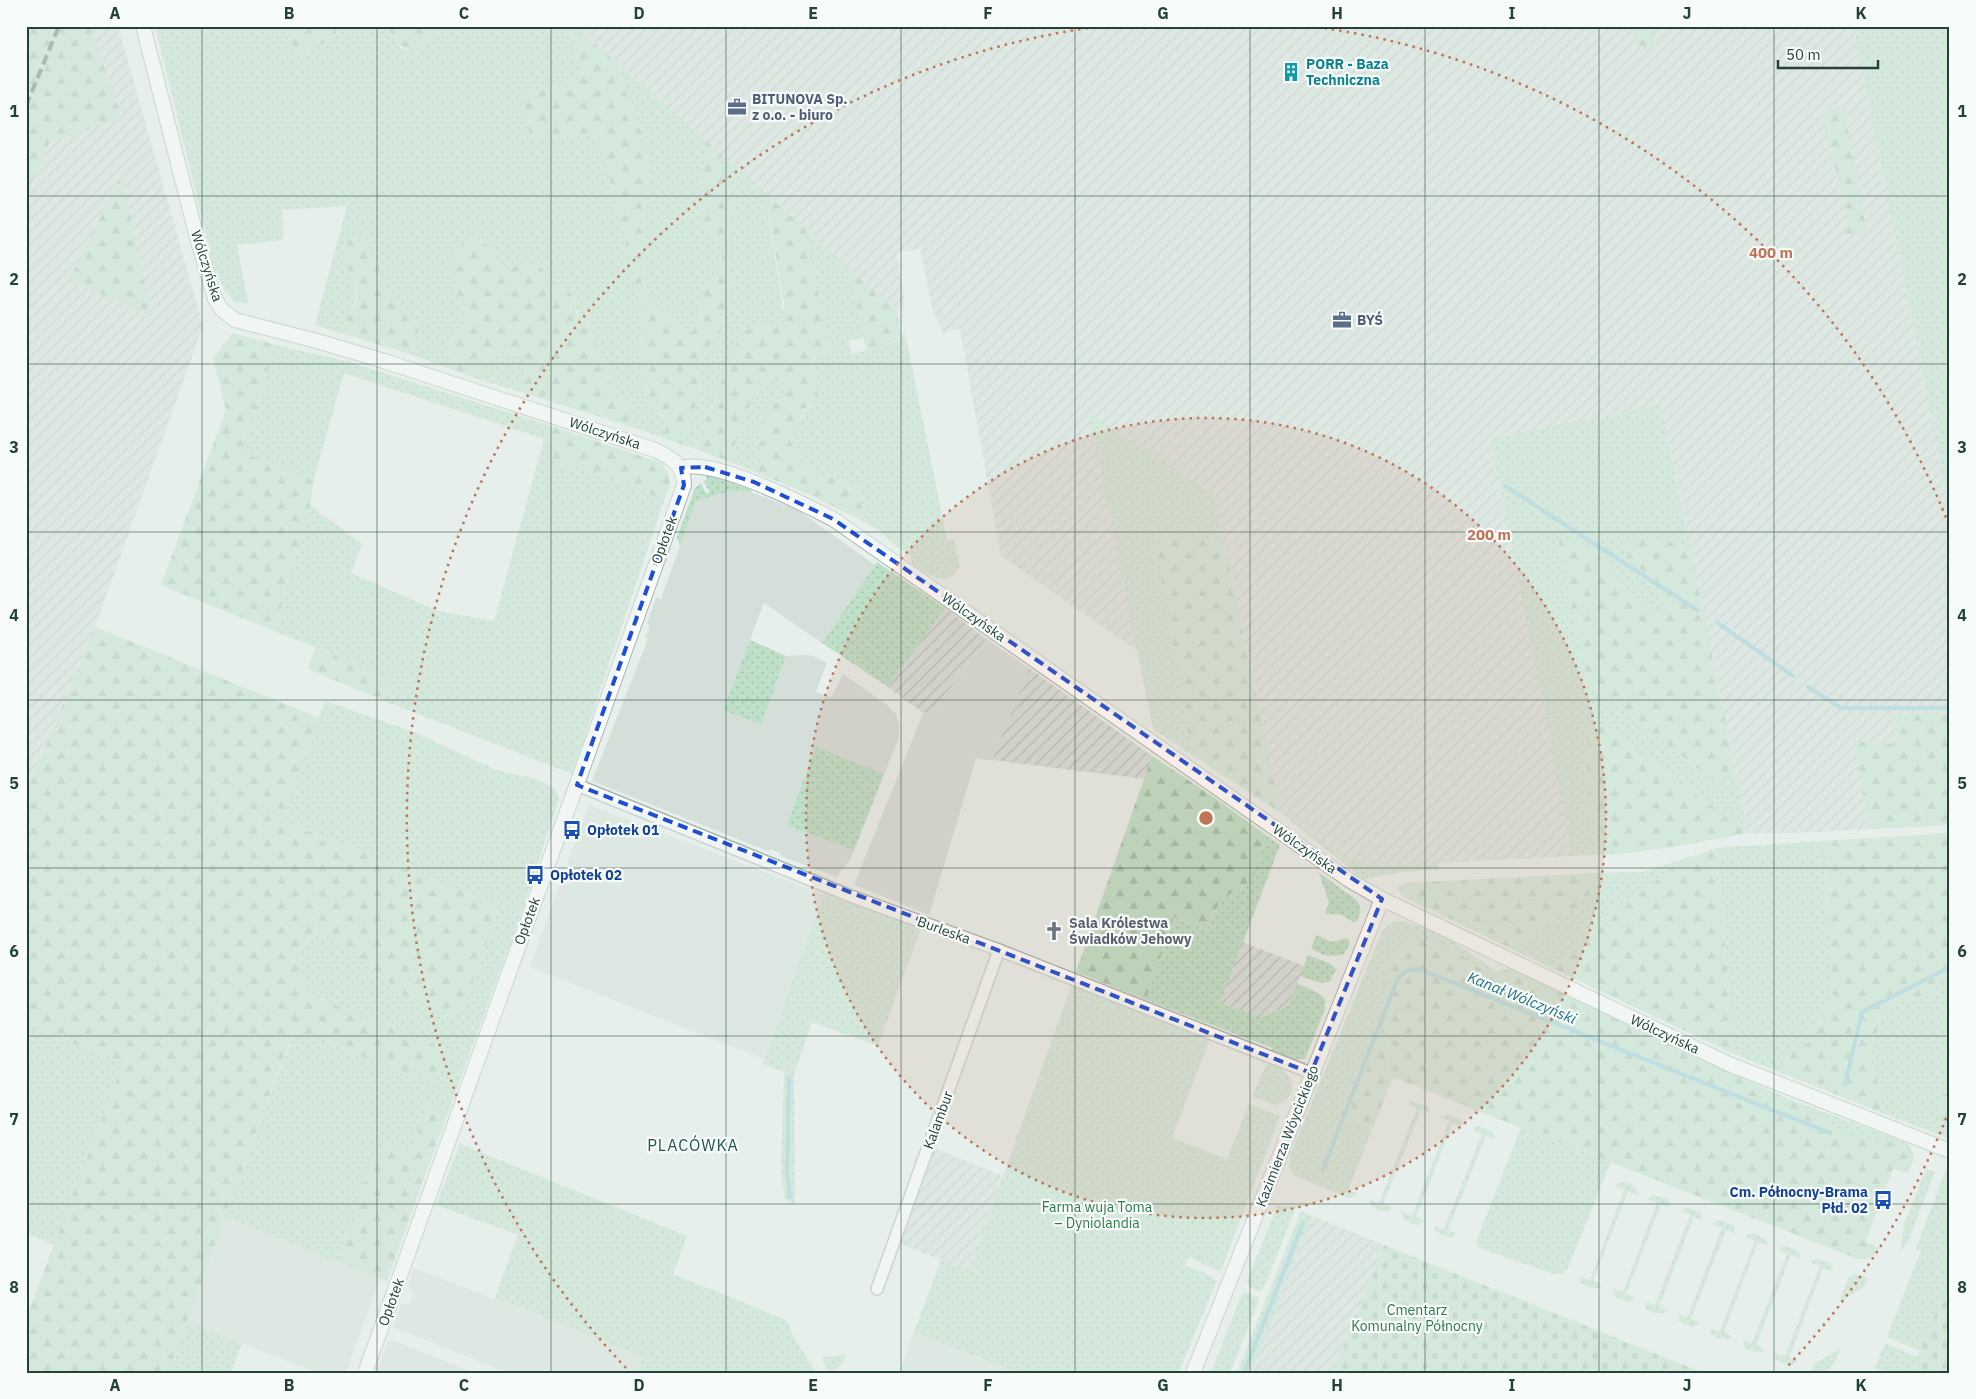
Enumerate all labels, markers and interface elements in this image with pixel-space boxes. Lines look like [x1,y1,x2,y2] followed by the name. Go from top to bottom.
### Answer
[110,3,121,23] text: A
[284,3,295,23] text: B
[459,3,469,23] text: C
[633,3,645,23] text: D
[808,3,818,23] text: E
[983,3,993,23] text: F
[1157,3,1169,23] text: G
[1331,3,1343,23] text: H
[1509,3,1516,23] text: I
[1683,3,1691,23] text: J
[1855,3,1867,23] text: K
[1778,38,1878,70] scale bar
[1786,45,1821,64] text: 50 m
[1306,55,1389,89] place label: PORR - Baza Techniczna
[1280,61,1302,83] building icon: PORR - Baza Techniczna
[752,90,848,124] place label: BITUNOVA Sp. z o.o. - biuro
[726,96,748,118] office icon: BITUNOVA Sp. z o.o. - biuro
[9,101,19,121] text: 1
[1957,101,1967,121] text: 1
[187,228,227,304] street label: Wólczyńska
[1749,243,1793,262] text: 400 m
[9,269,19,289] text: 2
[1957,269,1967,289] text: 2
[1331,309,1353,331] office icon: BYŚ
[1357,311,1383,329] place label: BYŚ
[567,413,643,453] street label: Wólczyńska
[9,437,19,457] text: 3
[1957,437,1967,457] text: 3
[647,513,681,566] street label: Opłotek
[1467,525,1511,544] text: 200 m
[939,588,1010,646] street label: Wólczyńska
[9,605,19,625] text: 4
[1957,605,1967,625] text: 4
[9,773,19,793] text: 5
[1957,773,1967,793] text: 5
[1197,809,1215,827] centre of rings
[561,819,583,841] bus stop icon: Opłotek 01
[1270,820,1341,878] street label: Wólczyńska
[587,821,660,839] place label: Opłotek 01
[524,864,546,886] bus stop icon: Opłotek 02
[550,866,622,884] place label: Opłotek 02
[510,894,544,947] street label: Opłotek
[915,912,974,948] street label: Burleska
[1069,914,1192,948] place label: Sala Królestwa Świadków Jehowy
[1043,920,1065,942] church icon: Sala Królestwa Świadków Jehowy
[9,941,19,961] text: 6
[1957,941,1967,961] text: 6
[1465,967,1579,1028] water label: Kanał Wólczyński
[1628,1010,1703,1058] street label: Wólczyńska
[1252,1063,1322,1209] street label: Kazimierza Wóycickiego
[919,1088,957,1152] street label: Kalambur
[9,1109,19,1129] text: 7
[1957,1109,1967,1129] text: 7
[647,1134,739,1155] district label: PLACÓWKA
[1730,1183,1868,1217] place label: Cm. Północny-Brama Płd. 02
[1872,1189,1894,1211] bus stop icon: Cm. Północny-Brama Płd. 02
[1042,1198,1153,1232] park label: Farma wuja Toma – Dyniolandia
[374,1275,408,1328] street label: Opłotek
[9,1277,19,1297] text: 8
[1957,1277,1967,1297] text: 8
[1351,1301,1483,1335] park label: Cmentarz Komunalny Północny
[110,1375,121,1395] text: A
[284,1375,295,1395] text: B
[459,1375,469,1395] text: C
[633,1375,645,1395] text: D
[808,1375,818,1395] text: E
[983,1375,993,1395] text: F
[1157,1375,1169,1395] text: G
[1331,1375,1343,1395] text: H
[1509,1375,1516,1395] text: I
[1683,1375,1691,1395] text: J
[1855,1375,1867,1395] text: K

